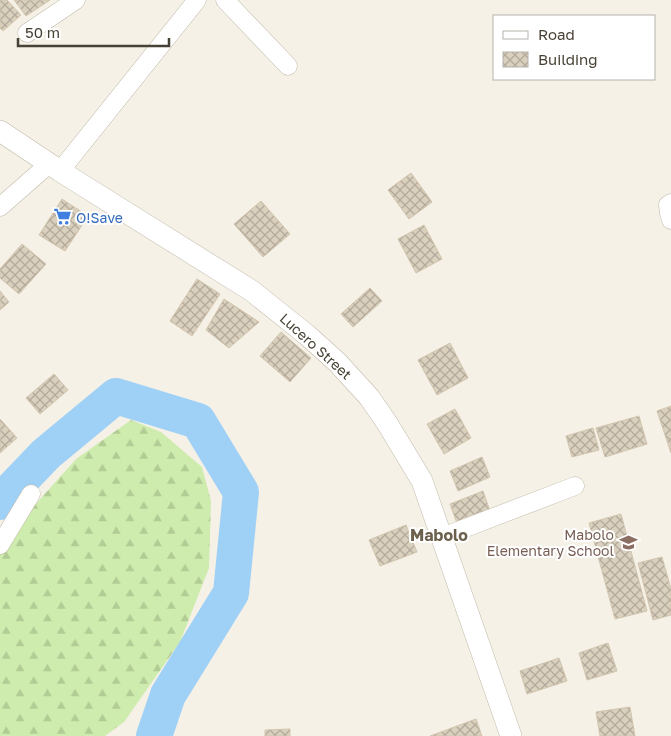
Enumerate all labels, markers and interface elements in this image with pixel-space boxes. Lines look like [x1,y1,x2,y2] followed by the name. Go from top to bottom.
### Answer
[18,15,169,47] scale bar
[493,15,656,80] legend
[25,23,60,41] text: 50 m
[538,25,575,43] text: Road
[538,50,598,68] text: Building
[52,207,72,227] supermarket icon: O!Save
[76,209,123,226] place label: O!Save
[277,309,355,383] street label: Lucero Street
[410,525,468,545] district label: Mabolo
[487,526,614,559] place label: Mabolo Elementary School
[618,532,638,552] school or university icon: Mabolo Elementary School

